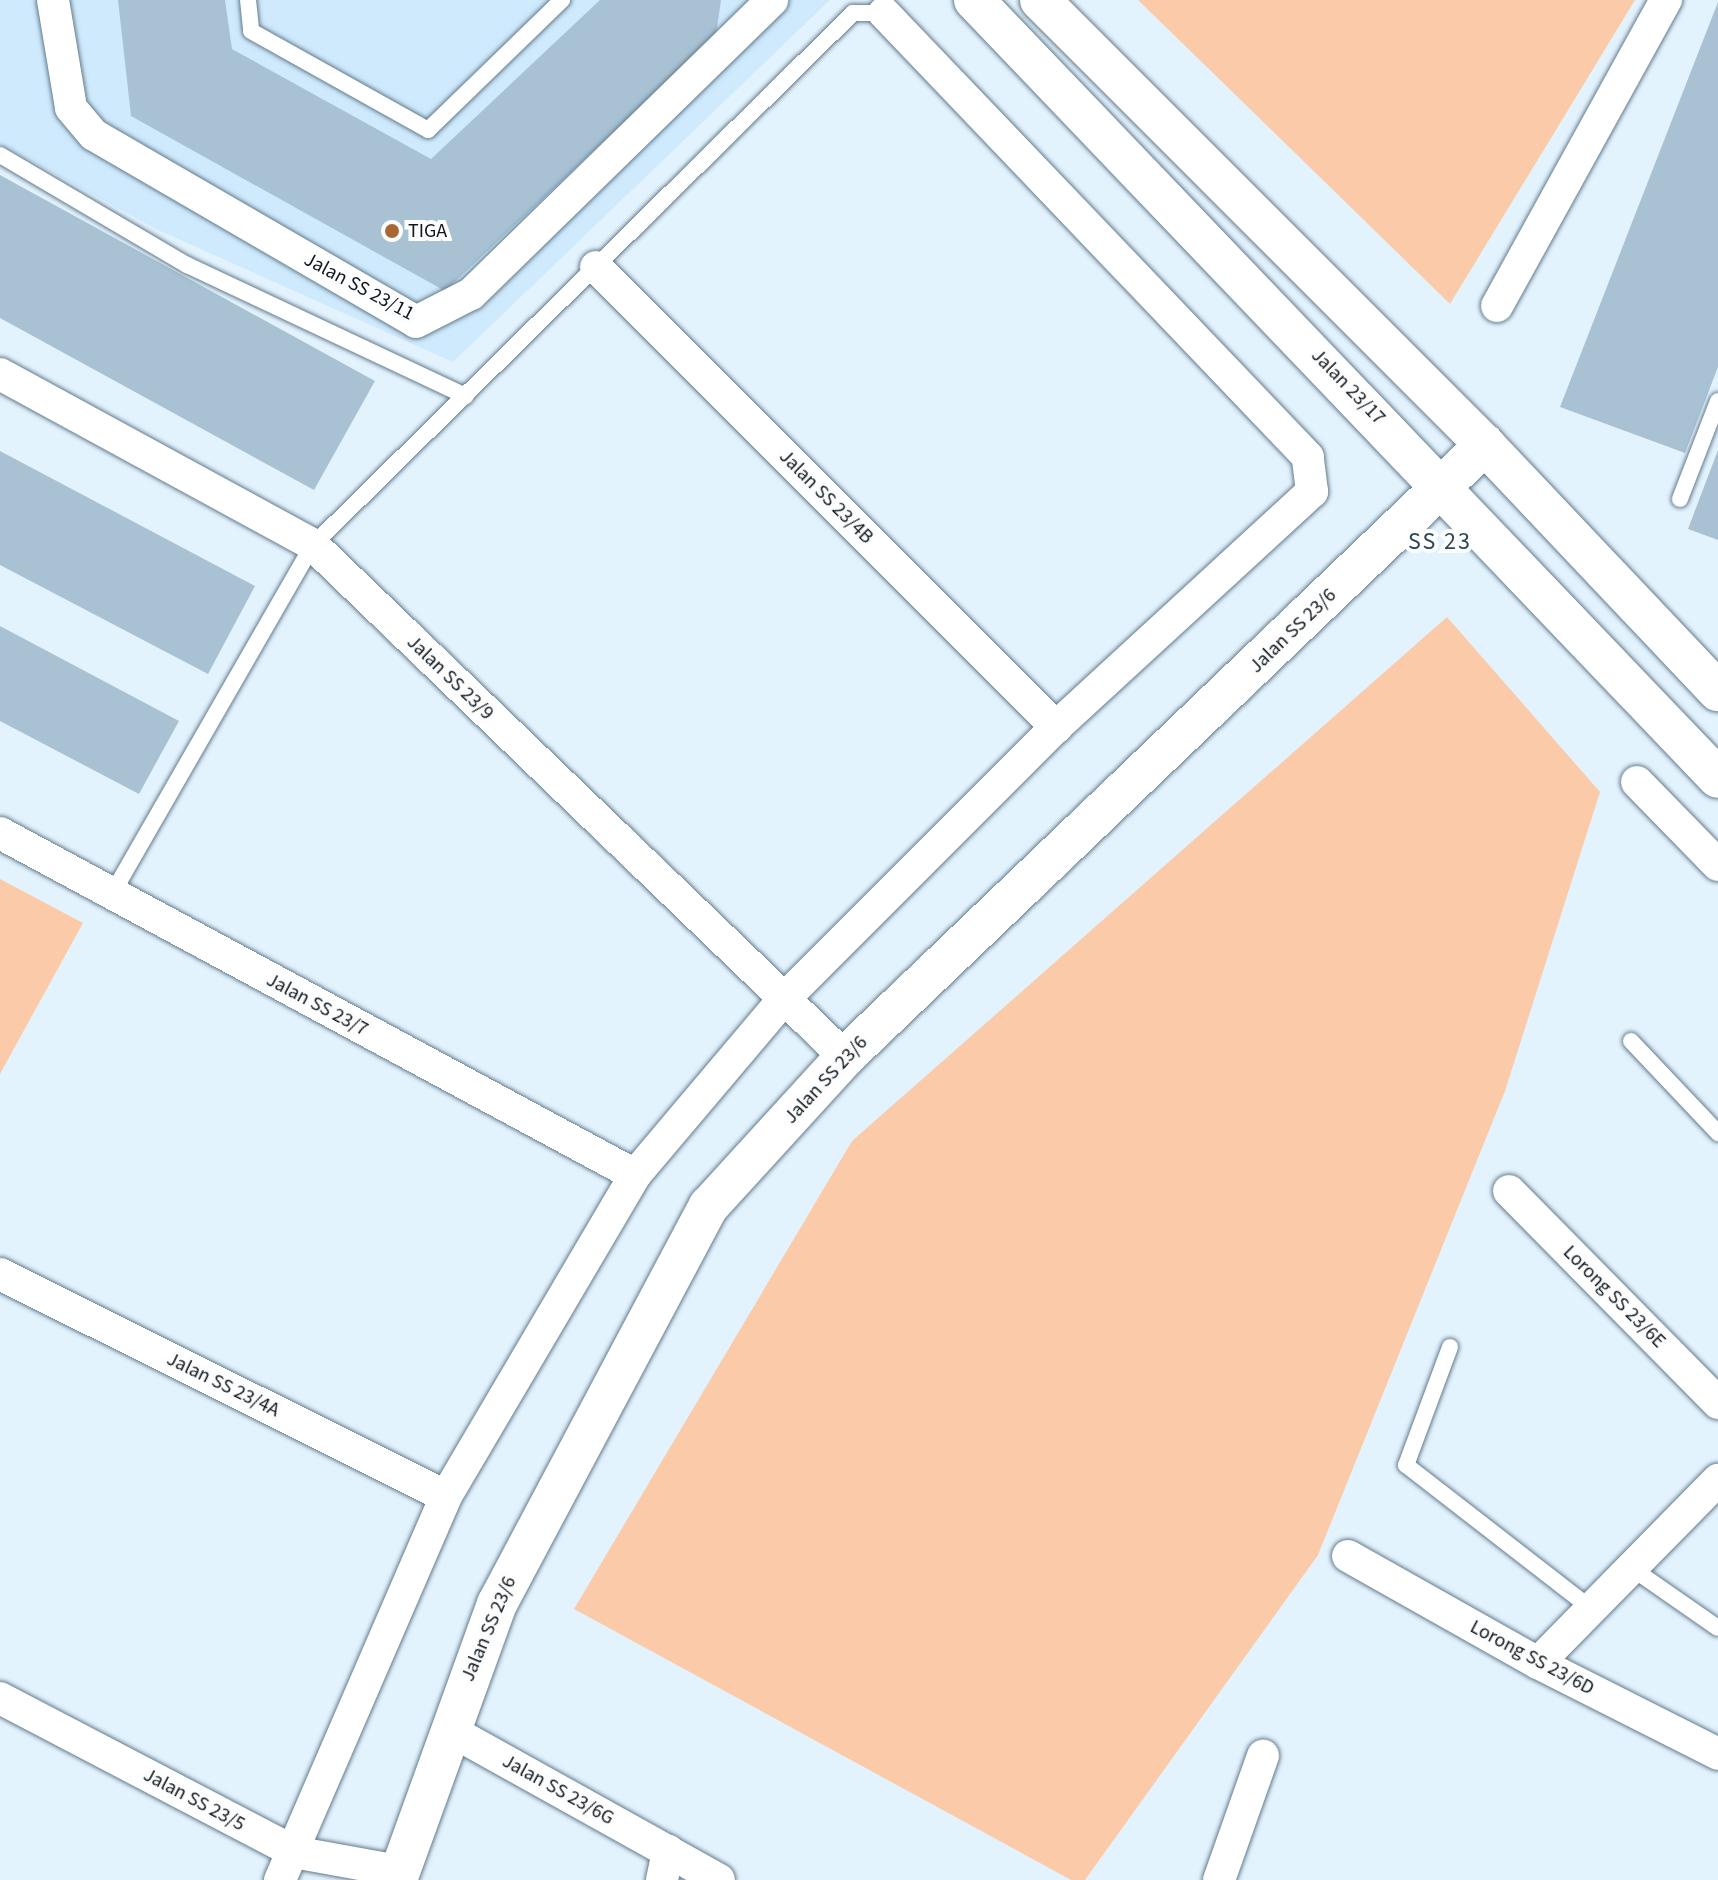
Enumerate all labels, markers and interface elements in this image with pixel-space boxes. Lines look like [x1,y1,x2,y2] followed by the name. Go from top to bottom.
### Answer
[408,219,447,243] place label: TIGA
[383,222,401,240] marker: TIGA
[300,248,418,326] street label: Jalan SS 23/11
[1306,344,1390,430] street label: Jalan 23/17
[774,445,878,549] street label: Jalan SS 23/4B
[1408,528,1472,556] district label: SS 23
[1244,584,1342,678] street label: Jalan SS 23/6
[401,631,499,725] street label: Jalan SS 23/9
[262,968,372,1042] street label: Jalan SS 23/7
[779,1031,873,1129] street label: Jalan SS 23/6
[1558,1241,1670,1353] street label: Lorong SS 23/6E
[163,1347,283,1423] street label: Jalan SS 23/4A
[456,1573,522,1685] street label: Jalan SS 23/6
[1466,1615,1598,1701] street label: Lorong SS 23/6D
[498,1749,618,1831] street label: Jalan SS 23/6G
[139,1763,249,1837] street label: Jalan SS 23/5

